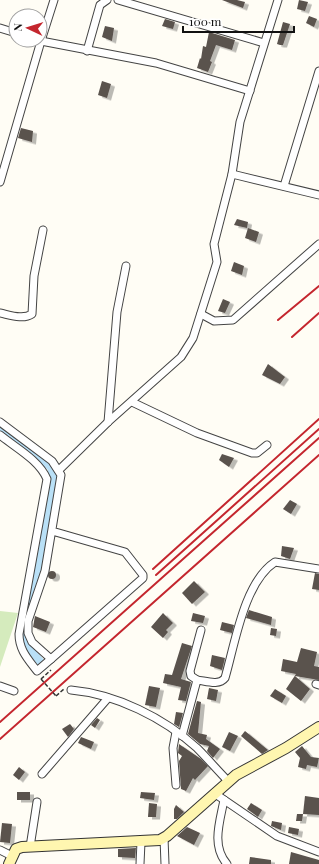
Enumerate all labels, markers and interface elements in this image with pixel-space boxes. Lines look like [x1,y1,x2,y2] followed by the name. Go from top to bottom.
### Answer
[8,8,48,48] north arrow
[183,8,294,34] scale bar
[189,13,222,29] text: 100 m
[10,23,25,32] text: N

